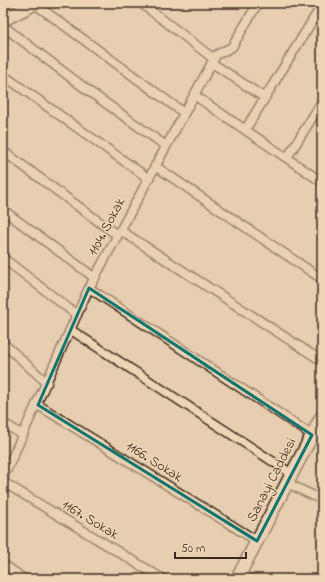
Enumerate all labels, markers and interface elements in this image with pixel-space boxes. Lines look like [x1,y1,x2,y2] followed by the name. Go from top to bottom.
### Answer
[83,194,131,260] street label: 1104. Sokak
[242,434,303,526] street label: Sanayi Caddesi
[122,436,187,488] street label: 1166. Sokak
[58,495,123,546] street label: 1167. Sokak
[175,534,246,560] scale bar
[181,540,205,558] text: 50 m

